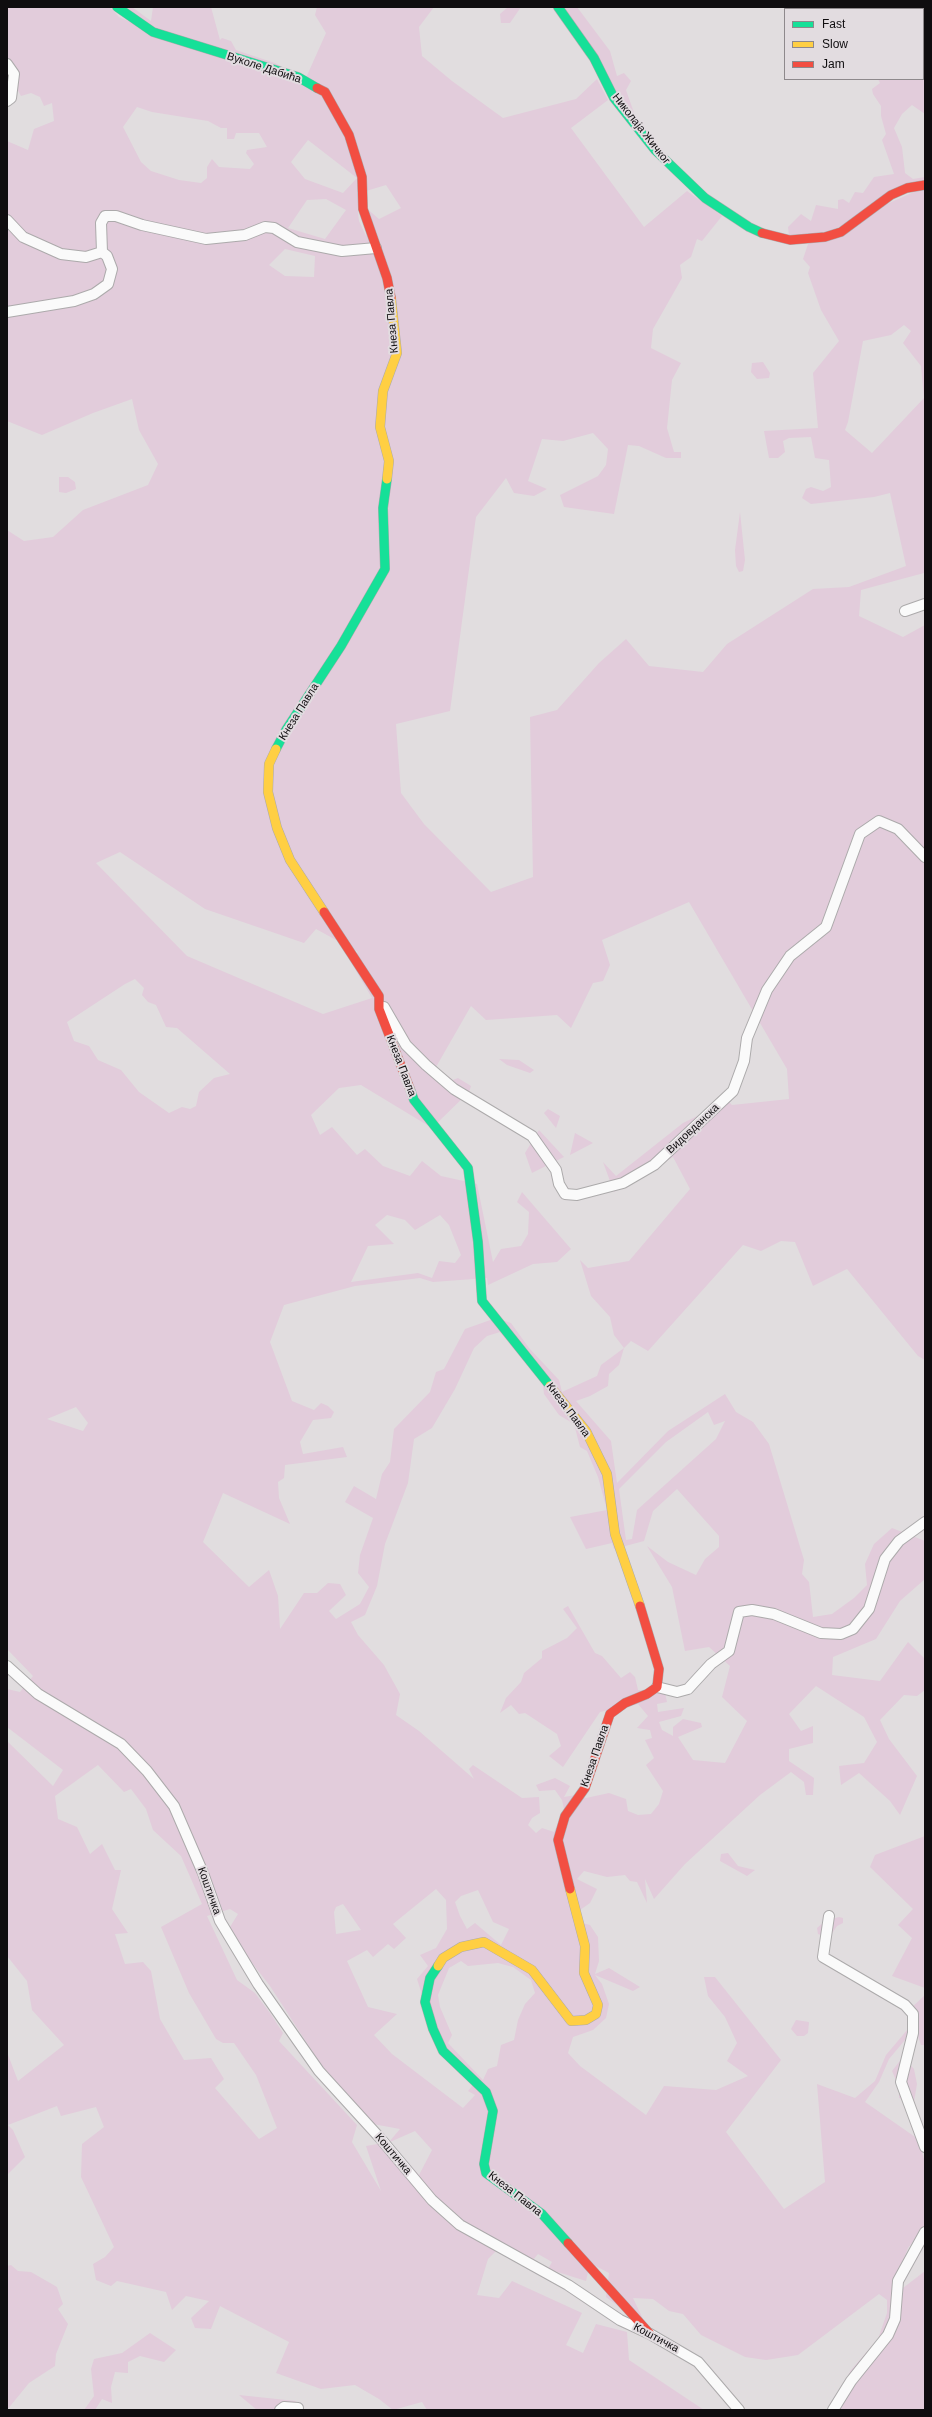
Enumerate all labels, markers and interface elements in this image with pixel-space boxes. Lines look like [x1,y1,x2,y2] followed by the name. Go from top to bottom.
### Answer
[784,8,924,80] legend
[822,17,845,31] text: Fast
[822,37,848,51] text: Slow
[225,50,303,86] street label: Вуколе Дабића
[822,57,845,71] text: Jam
[609,91,673,167] street label: Николаја Жичког
[383,288,401,354] street label: Кнеза Павла
[276,681,322,743] street label: Кнеза Павла
[383,1033,419,1099] street label: Кнеза Павла
[664,1101,722,1157] street label: Видовданска
[543,1380,593,1440] street label: Кнеза Павла
[578,1723,612,1789] street label: Кнеза Павла
[194,1866,224,1916] street label: Коштичка
[372,2131,414,2177] street label: Коштичка
[485,2169,545,2219] street label: Кнеза Павла
[631,2321,681,2355] street label: Коштичка

